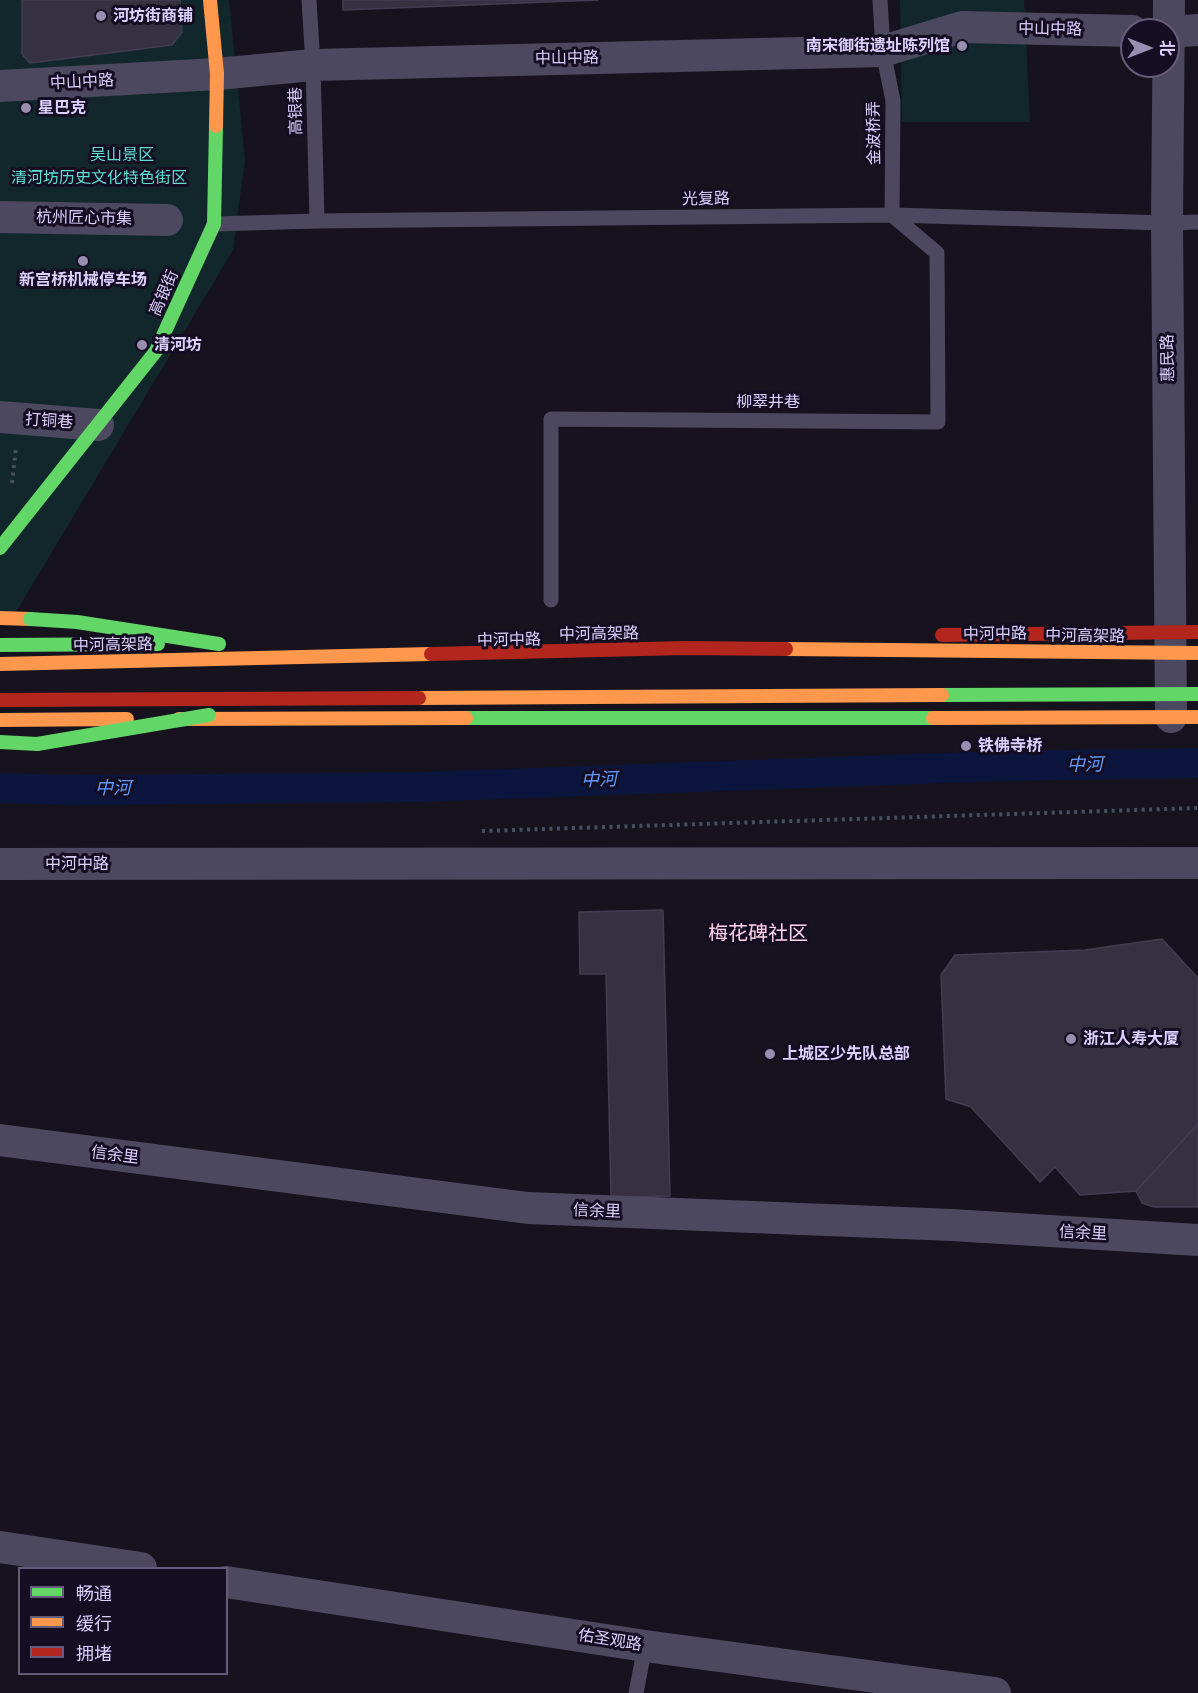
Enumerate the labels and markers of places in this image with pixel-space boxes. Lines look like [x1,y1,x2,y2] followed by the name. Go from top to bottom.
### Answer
[113,6,193,26] place label: 河坊街商铺
[94,9,108,23] marker: 河坊街商铺
[806,36,950,56] place label: 南宋御街遗址陈列馆
[955,39,969,53] marker: 南宋御街遗址陈列馆
[38,98,86,118] place label: 星巴克
[19,101,33,115] marker: 星巴克
[76,254,90,268] marker: 新宫桥机械停车场
[19,270,147,290] place label: 新宫桥机械停车场
[154,335,202,355] place label: 清河坊
[135,338,149,352] marker: 清河坊
[978,736,1042,756] place label: 铁佛寺桥
[959,739,973,753] marker: 铁佛寺桥
[1083,1029,1179,1049] place label: 浙江人寿大厦
[1064,1032,1078,1046] marker: 浙江人寿大厦
[782,1044,910,1064] place label: 上城区少先队总部
[763,1047,777,1061] marker: 上城区少先队总部

